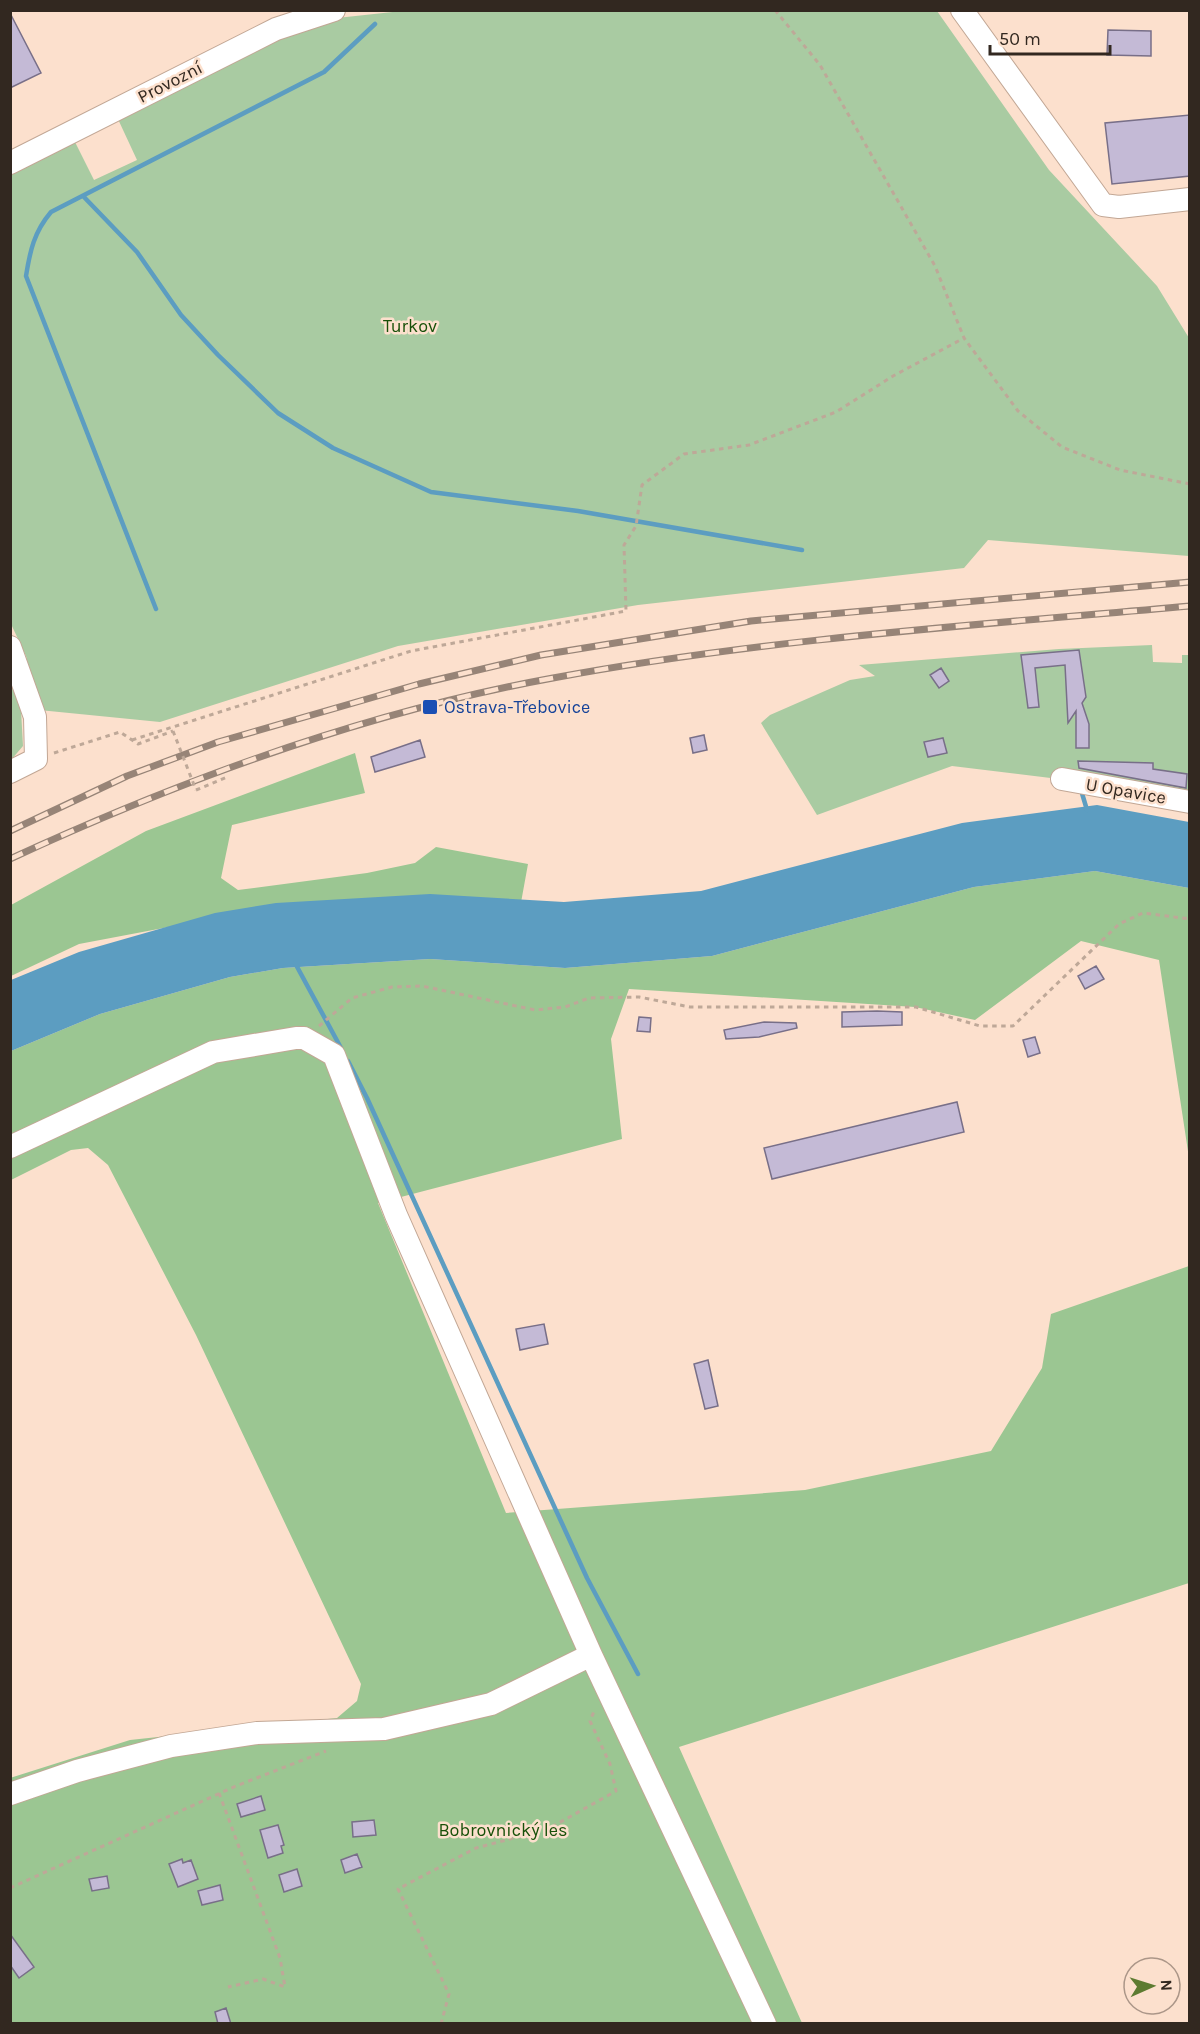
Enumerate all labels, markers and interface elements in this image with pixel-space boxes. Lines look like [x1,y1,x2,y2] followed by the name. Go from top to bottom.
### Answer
[990,18,1110,56] scale bar
[999,28,1041,50] text: 50 m
[134,56,207,108] street label: Provozní
[383,315,437,337] park label: Turkov
[444,696,590,718] place label: Ostrava-Třebovice
[421,698,439,716] marker: Ostrava-Třebovice
[1084,773,1168,809] street label: U Opavice
[438,1819,568,1841] park label: Bobrovnický les
[1122,1956,1182,2016] north arrow
[1157,1979,1176,1991] text: N

